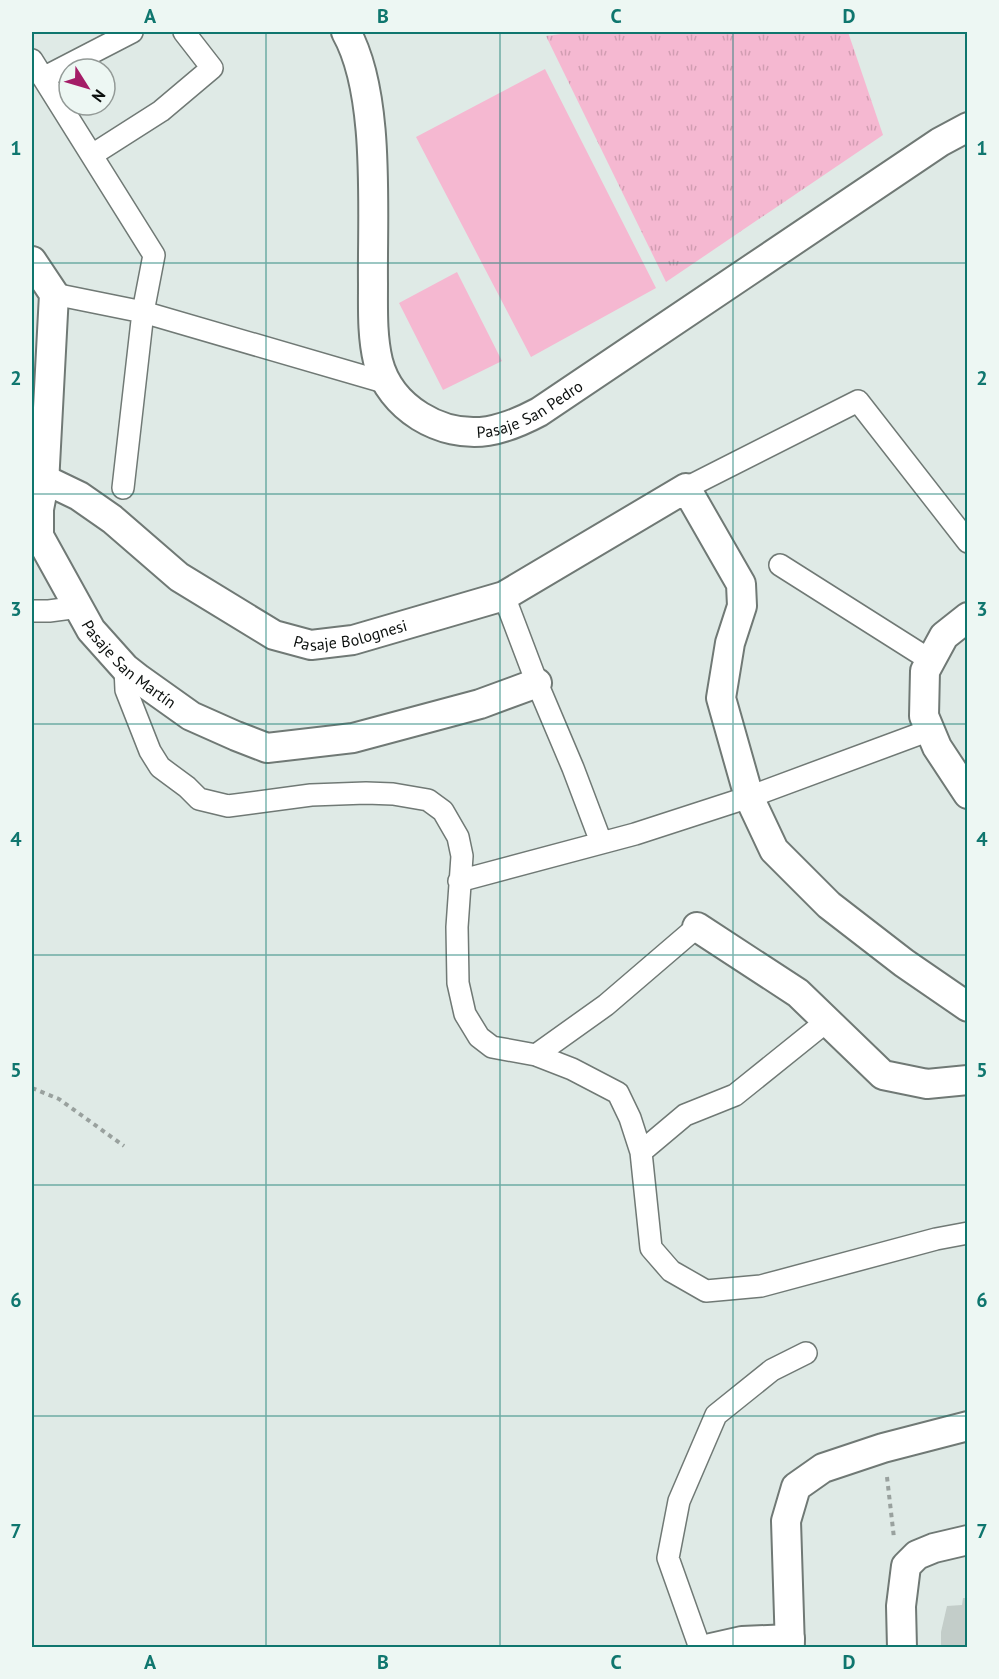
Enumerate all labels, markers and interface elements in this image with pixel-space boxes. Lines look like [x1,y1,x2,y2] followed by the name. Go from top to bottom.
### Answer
[144,3,157,29] text: A
[377,3,389,29] text: B
[610,3,622,29] text: C
[843,3,856,29] text: D
[57,57,117,117] north arrow
[88,86,110,106] text: N
[10,135,22,161] text: 1
[976,135,988,161] text: 1
[10,365,22,391] text: 2
[976,365,988,391] text: 2
[476,376,586,442] street label: Pasaje San Pedro
[10,596,22,622] text: 3
[976,596,988,622] text: 3
[291,615,409,655] street label: Pasaje Bolognesi
[77,616,180,712] street label: Pasaje San Martín
[10,826,22,852] text: 4
[976,826,988,852] text: 4
[10,1057,22,1083] text: 5
[976,1057,988,1083] text: 5
[10,1287,22,1313] text: 6
[976,1287,988,1313] text: 6
[10,1518,22,1544] text: 7
[976,1518,988,1544] text: 7
[144,1649,157,1675] text: A
[377,1649,389,1675] text: B
[610,1649,622,1675] text: C
[843,1649,856,1675] text: D

